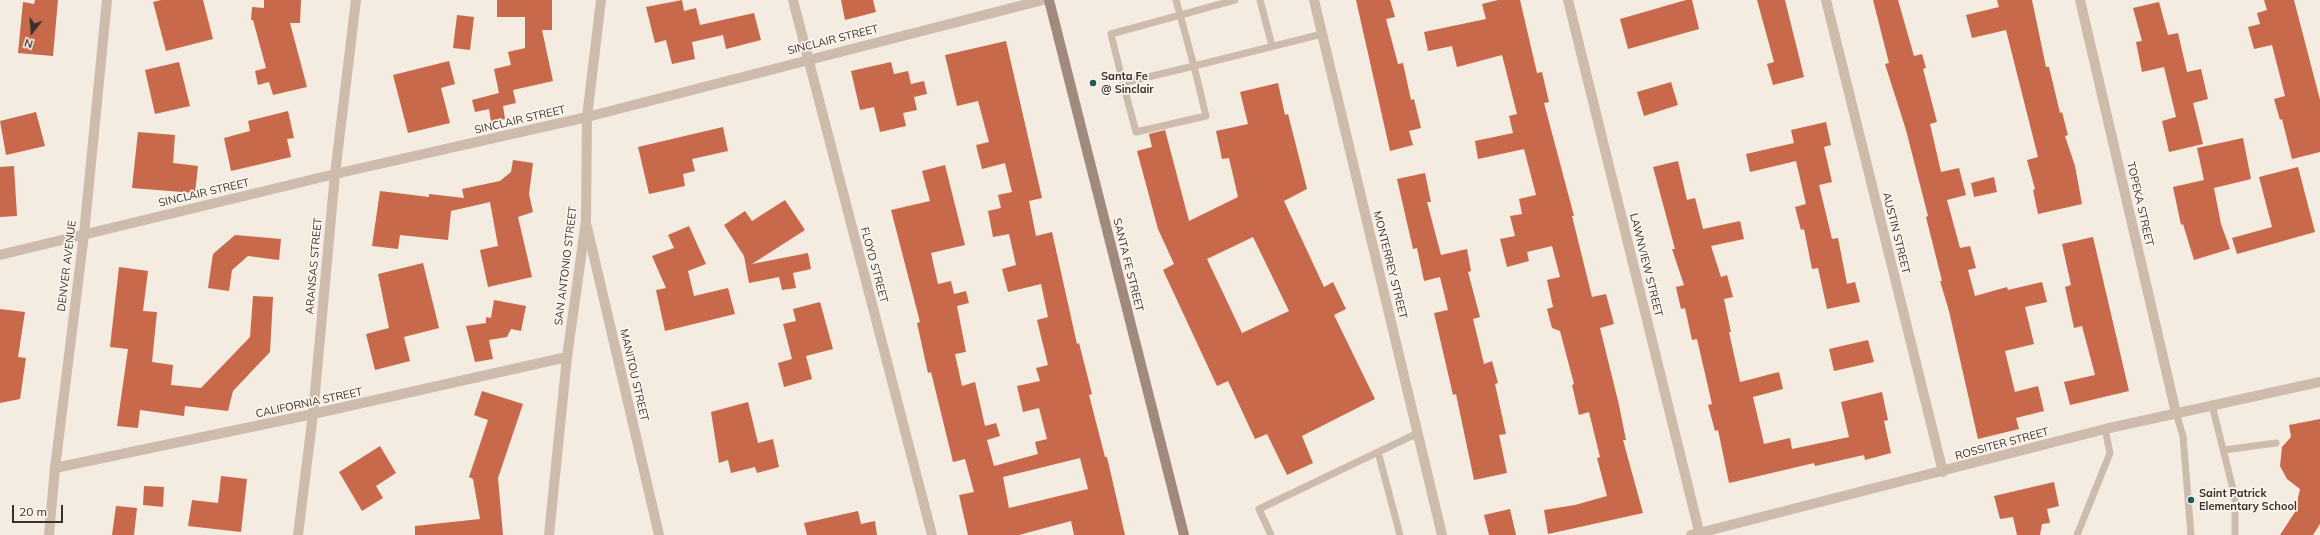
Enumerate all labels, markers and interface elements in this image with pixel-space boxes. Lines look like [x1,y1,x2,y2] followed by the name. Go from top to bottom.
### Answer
[12,12,52,52] north arrow
[786,22,880,58] street label: SINCLAIR STREET
[22,36,35,51] text: N
[1101,70,1154,96] place label: Santa Fe @ Sinclair
[1088,78,1098,88] marker: Santa Fe @ Sinclair
[473,103,567,137] street label: SINCLAIR STREET
[2124,160,2156,248] street label: TOPEKA STREET
[157,176,251,210] street label: SINCLAIR STREET
[1879,191,1913,275] street label: AUSTIN STREET
[552,206,580,326] street label: SAN ANTONIO STREET
[1370,210,1410,320] street label: MONTERREY STREET
[1627,212,1665,318] street label: LAWNVIEW STREET
[303,217,325,315] street label: ARANSAS STREET
[1110,217,1146,313] street label: SANTA FE STREET
[55,220,79,312] street label: DENVER AVENUE
[858,226,890,304] street label: FLOYD STREET
[617,327,651,423] street label: MANITOU STREET
[254,385,364,421] street label: CALIFORNIA STREET
[1954,425,2050,463] street label: ROSSITER STREET
[2199,487,2297,513] place label: Saint Patrick Elementary School
[2186,495,2196,505] marker: Saint Patrick Elementary School
[14,497,65,523] scale bar
[19,504,47,519] text: 20 m

